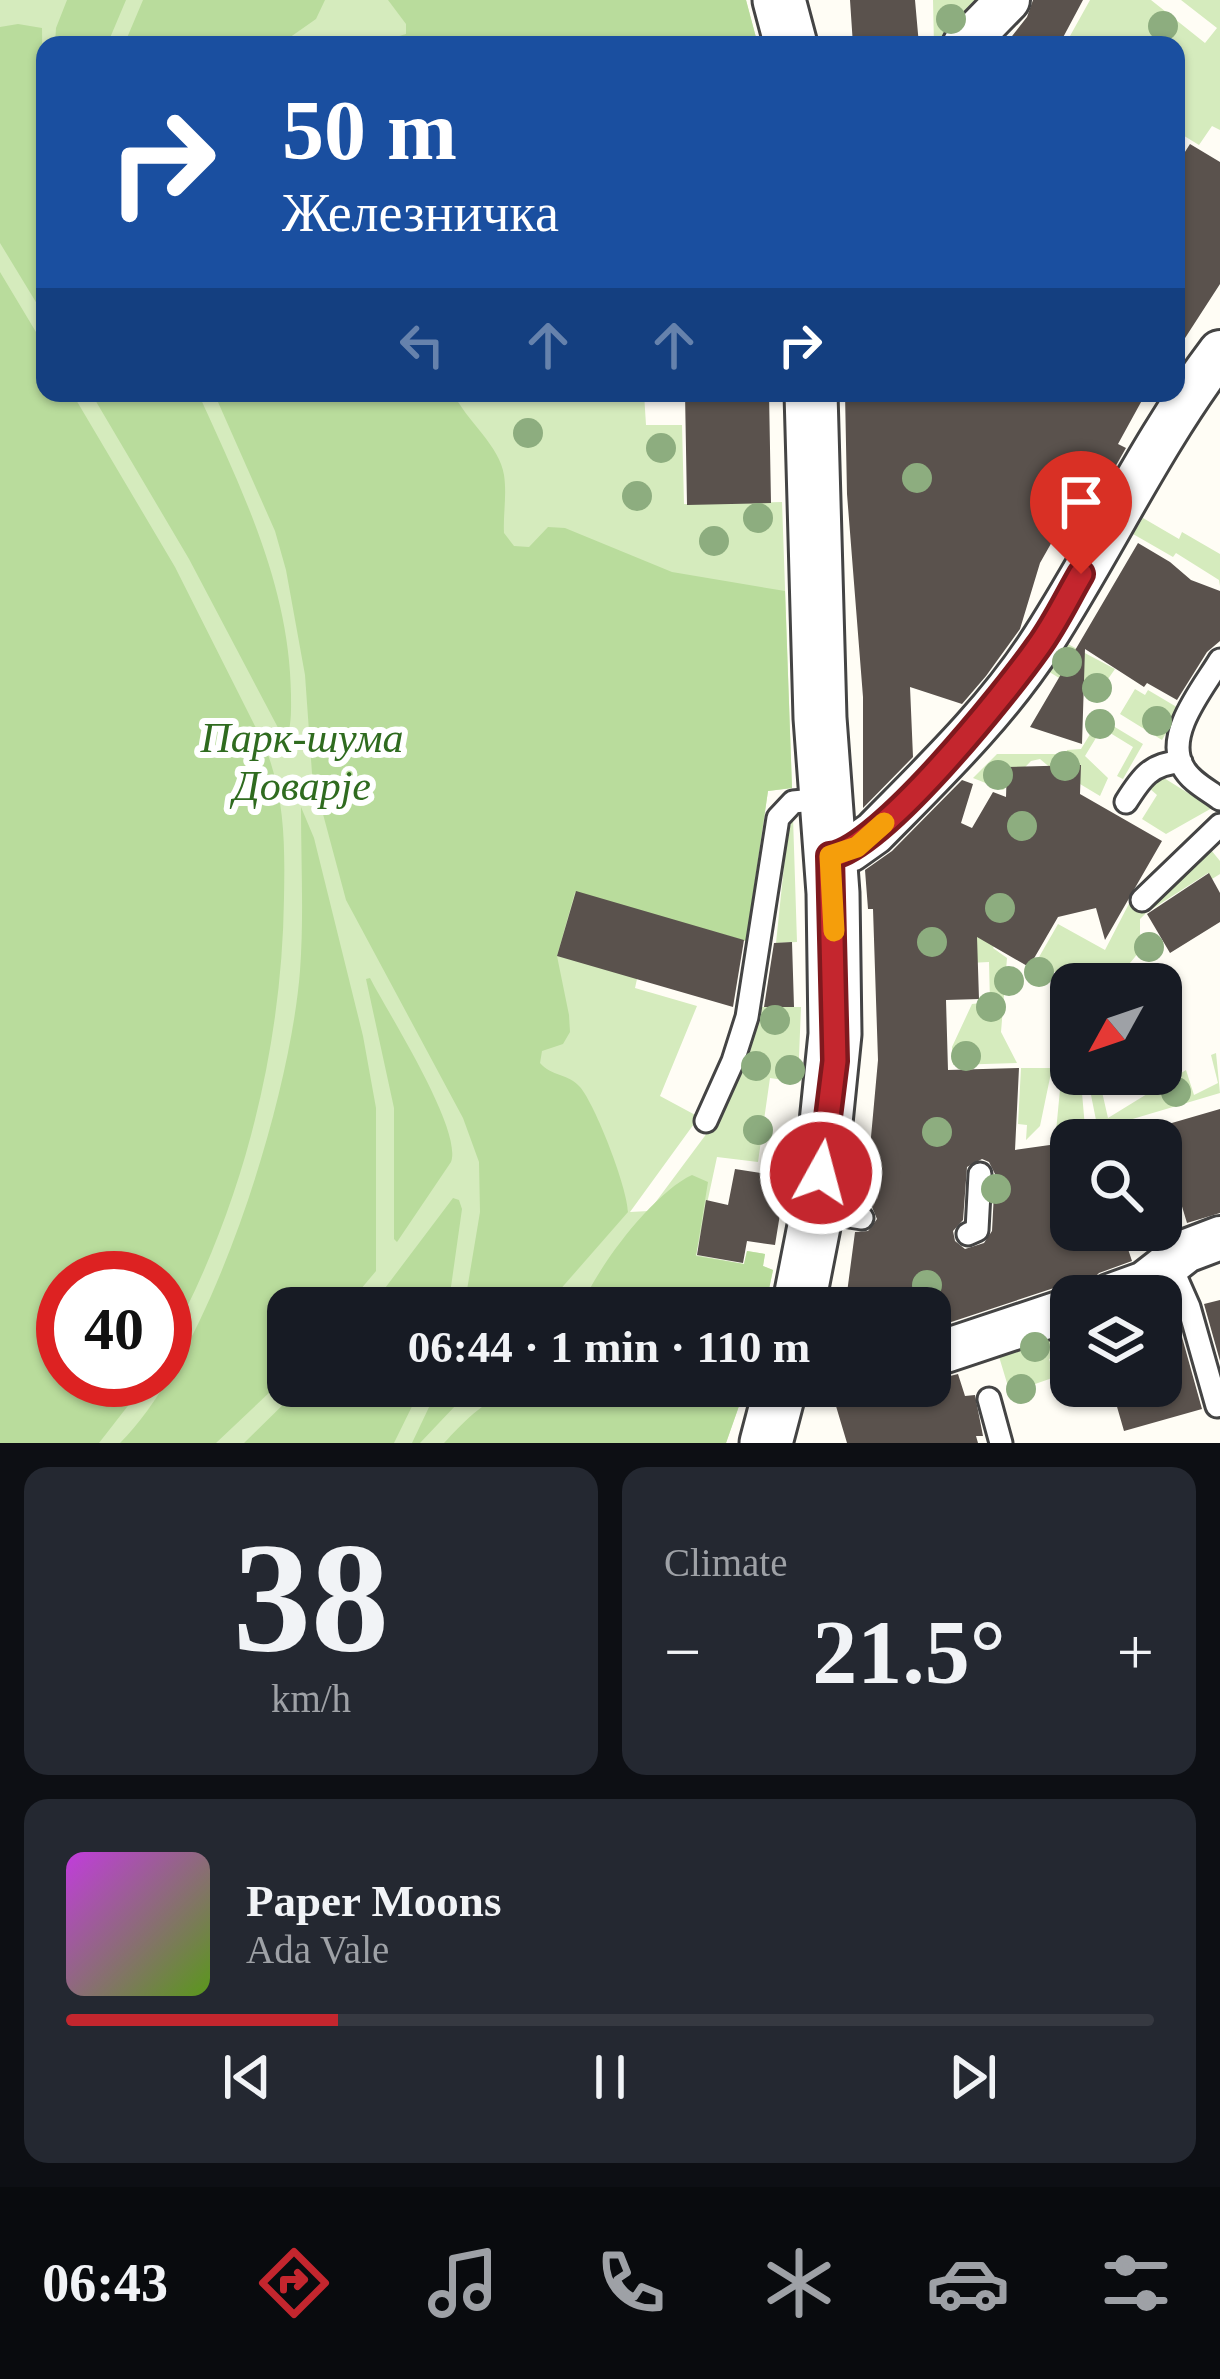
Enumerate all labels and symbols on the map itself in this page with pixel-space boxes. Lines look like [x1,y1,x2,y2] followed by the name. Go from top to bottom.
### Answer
[1030,451,1132,574] pin
[199,715,404,809] park label: Парк-шума Доварје
[1050,963,1182,1095] north arrow
[758,1110,884,1236] position arrow
[36,1251,192,1407] speed limit sign: 40

